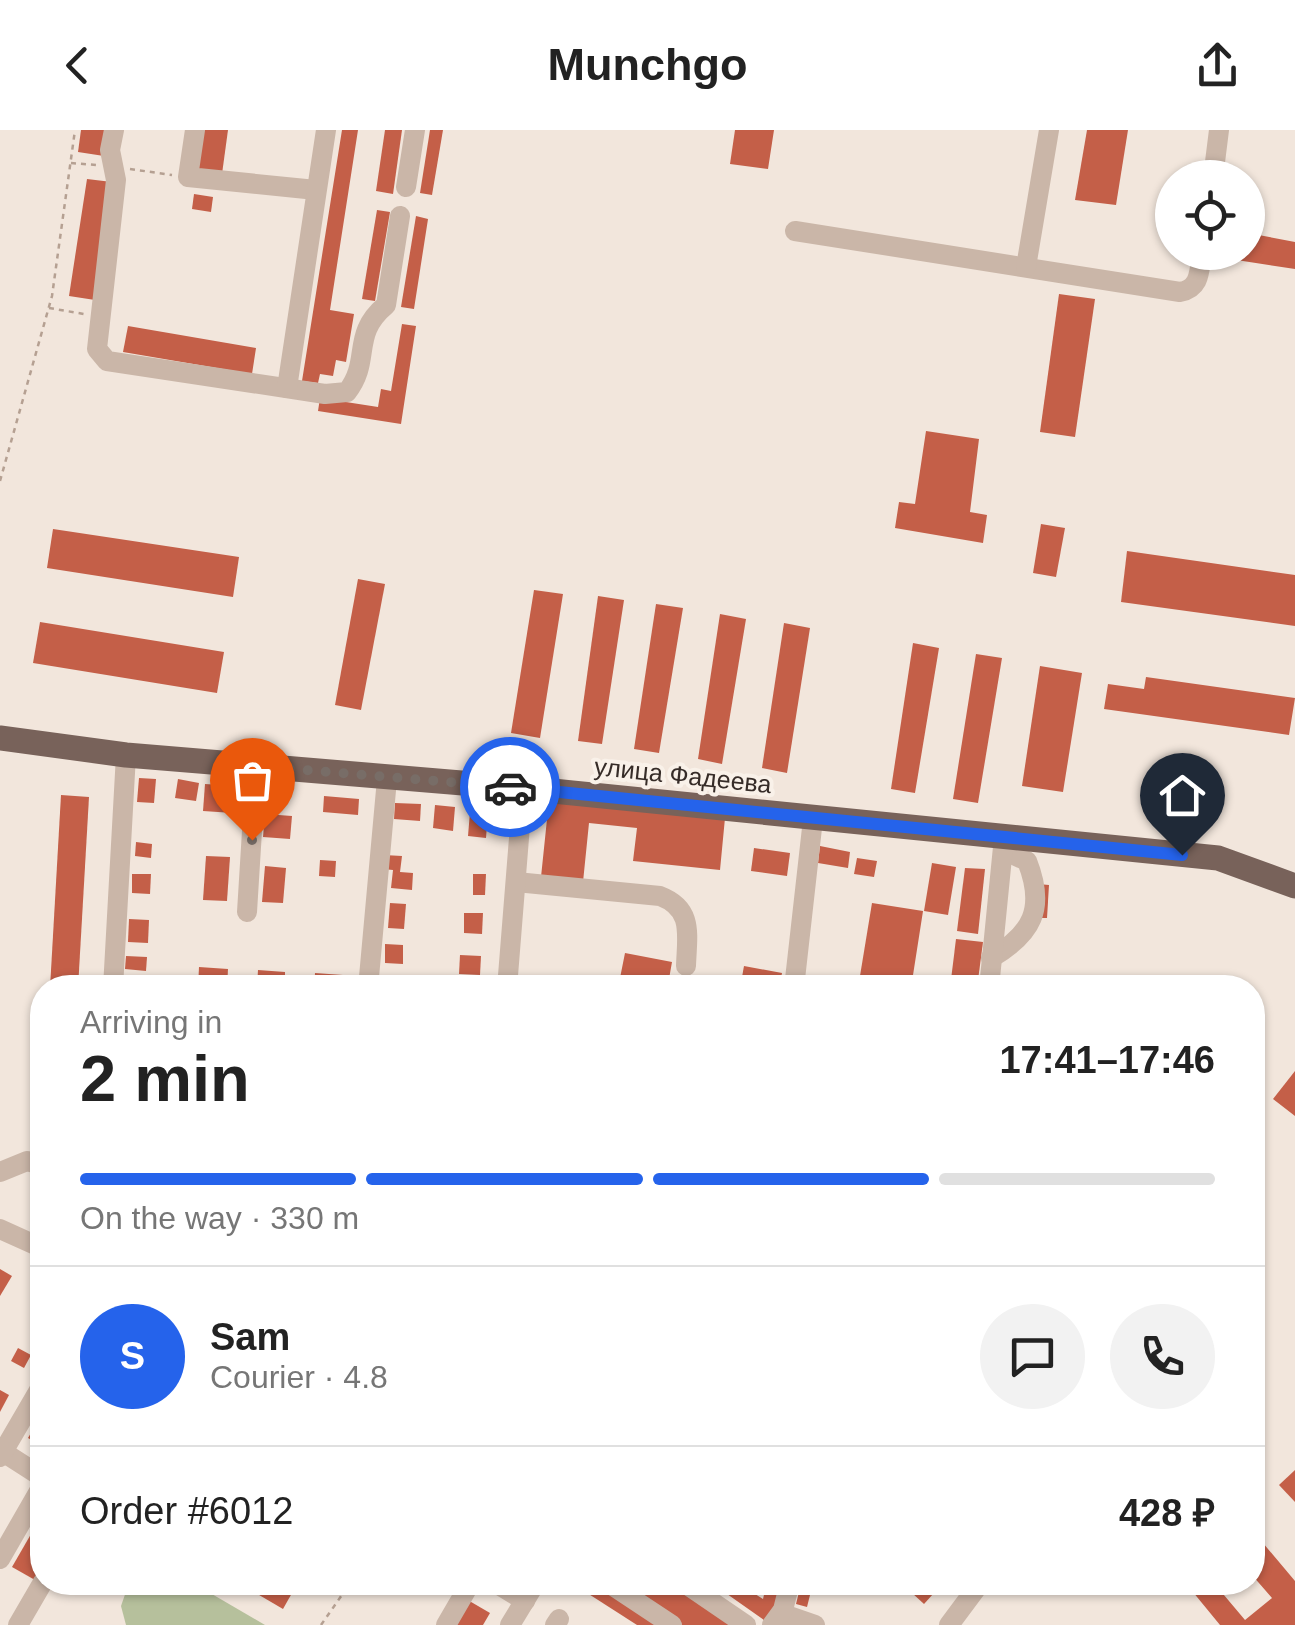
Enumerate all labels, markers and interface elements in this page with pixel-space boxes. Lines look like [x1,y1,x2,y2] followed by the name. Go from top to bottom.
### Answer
[50,38,105,93] icon: back
[1190,38,1245,93] icon: share
[548,39,747,90] text: Munchgo
[1155,160,1265,270] map controls
[1155,160,1265,270] button: locate
[460,737,560,837] courier
[210,738,295,841] pin
[593,752,773,798] street label: улица Фадеева
[225,753,280,808] icon: bag
[1140,753,1225,856] pin
[483,760,538,815] icon: car
[1155,768,1210,823] icon: home
[80,1004,222,1040] text: Arriving in
[999,1039,1215,1081] text: 17:41–17:46
[80,1042,250,1115] text: 2 min
[80,1200,359,1236] text: On the way · 330 m
[980,1304,1085,1409] button: chat
[1110,1304,1215,1409] button: phone
[210,1316,290,1358] text: Sam
[120,1335,145,1377] text: S
[210,1359,388,1395] text: Courier · 4.8
[80,1490,293,1532] text: Order #6012
[1119,1492,1215,1534] text: 428 ₽

